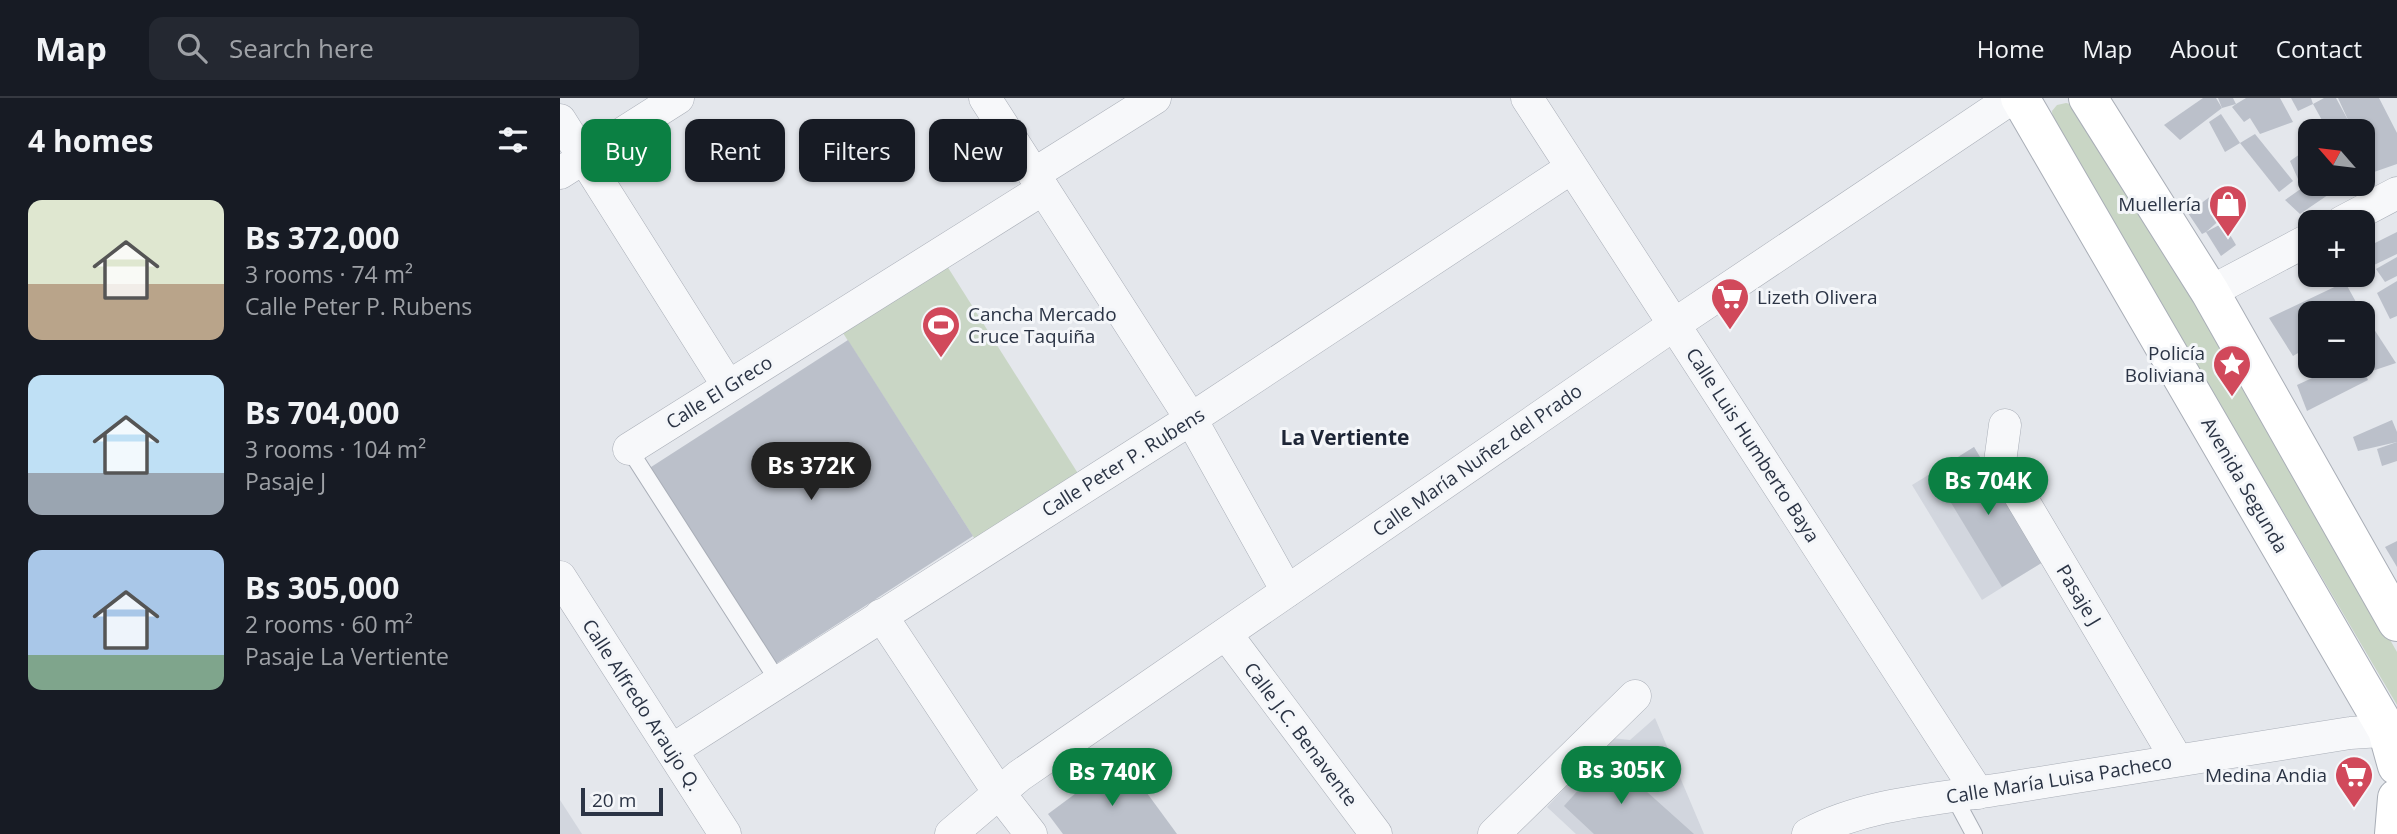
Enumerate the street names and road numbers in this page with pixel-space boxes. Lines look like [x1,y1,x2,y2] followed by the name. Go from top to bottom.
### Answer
[1680,343,1826,547] street label: Calle Luis Humberto Baya
[661,349,777,435] street label: Calle El Greco
[1367,378,1587,542] street label: Calle María Nuñez del Prado
[1037,401,1209,523] street label: Calle Peter P. Rubens
[2196,412,2294,558] street label: Avenida Segunda
[2051,560,2107,630] street label: Pasaje J
[577,614,707,796] street label: Calle Alfredo Araujo Q.
[1238,657,1364,811] street label: Calle J.C. Benavente
[1944,748,2174,810] street label: Calle María Luisa Pacheco

